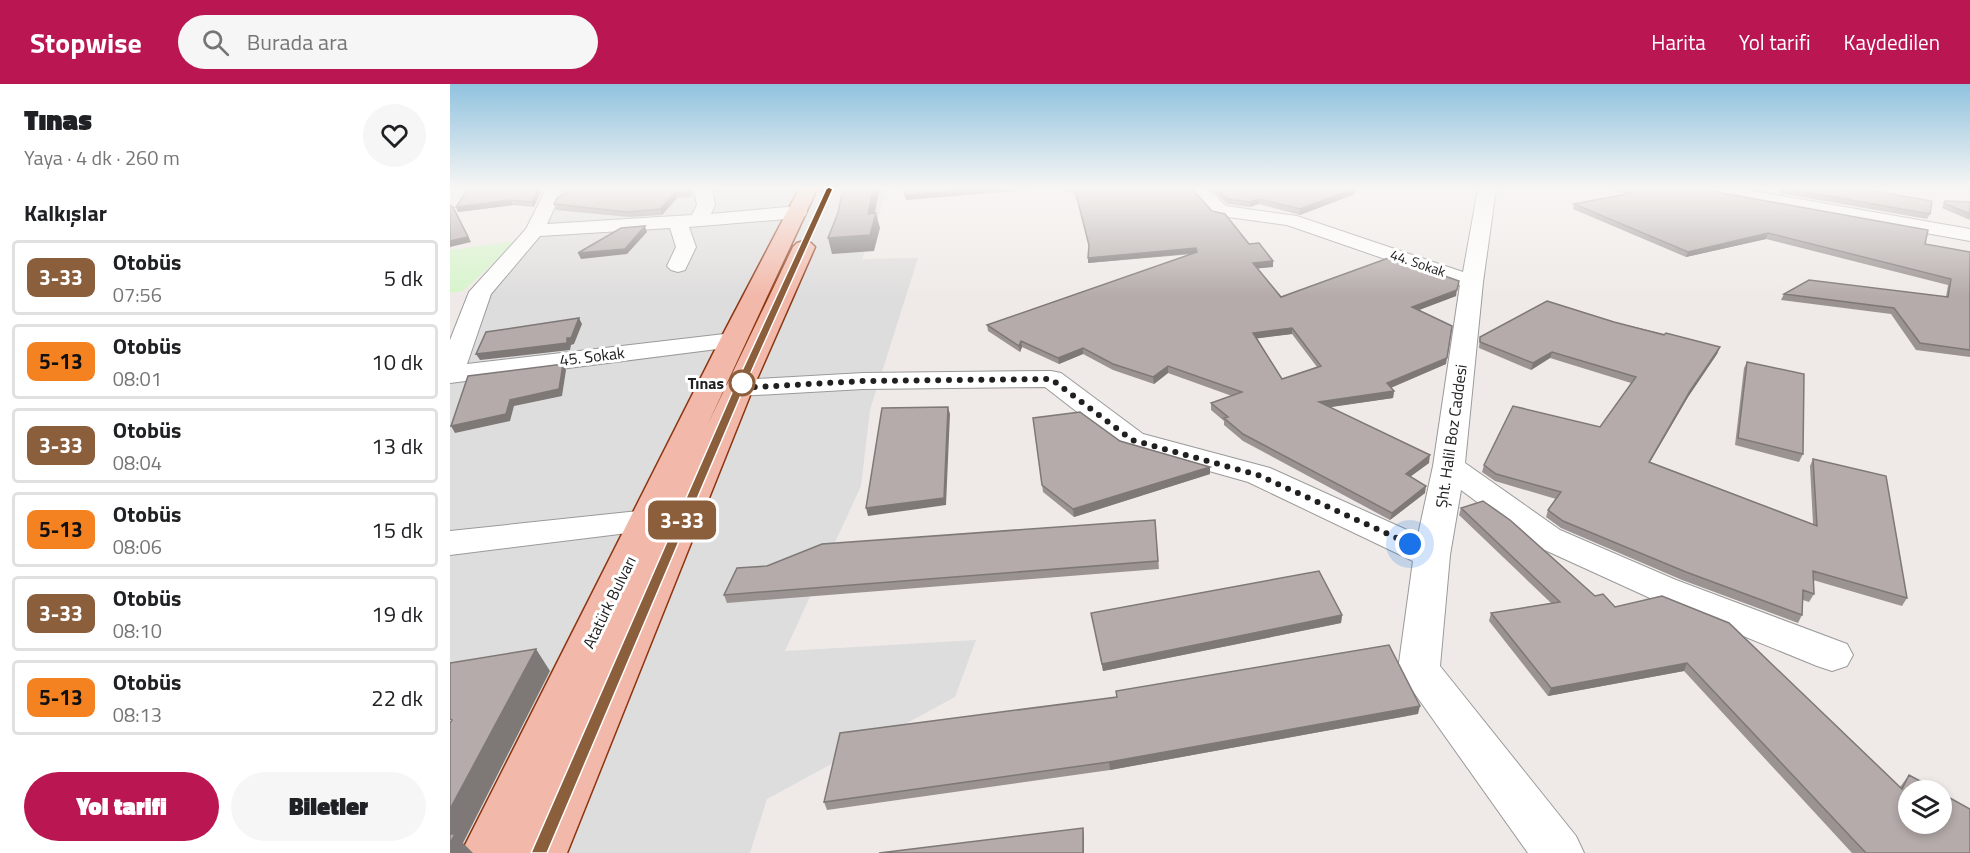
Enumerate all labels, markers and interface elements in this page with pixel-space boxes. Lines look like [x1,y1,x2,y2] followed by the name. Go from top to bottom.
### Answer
[178,15,598,69] search box
[30,21,142,64] text: Stopwise
[247,25,348,59] text: Burada ara
[199,26,232,59] icon: search
[1651,26,1706,58] text: Harita
[1739,26,1811,58] text: Yol tarifi
[1844,26,1940,58] text: Kaydedilen
[24,98,92,141] text: Tınas
[363,104,426,167] button: heart
[24,142,180,173] text: Yaya · 4 dk · 260 m
[24,196,107,230] text: Kalkışlar
[1388,243,1449,282] street label: 44. Sokak
[113,245,181,279] text: Otobüs
[39,261,83,293] text: 3-33
[384,261,423,295] text: 5 dk
[113,279,162,310] text: 07:56
[113,329,181,363] text: Otobüs
[558,340,626,372] street label: 45. Sokak
[39,345,83,377] text: 5-13
[371,345,423,379] text: 10 dk
[113,363,162,394] text: 08:01
[1429,363,1473,509] street label: Şht. Halil Boz Caddesi
[729,370,755,396] marker: Tınas
[688,371,724,395] place label: Tınas
[113,413,181,447] text: Otobüs
[39,429,83,461] text: 3-33
[371,429,423,463] text: 13 dk
[113,447,162,478] text: 08:04
[113,497,181,531] text: Otobüs
[640,500,724,540] line badge: 3-33
[660,504,704,536] text: 3-33
[39,513,83,545] text: 5-13
[371,513,423,547] text: 15 dk
[1395,529,1425,559] your location
[113,531,162,562] text: 08:06
[576,552,642,652] street label: Atatürk Bulvarı
[113,581,181,615] text: Otobüs
[39,597,83,629] text: 3-33
[371,597,423,631] text: 19 dk
[113,615,162,646] text: 08:10
[113,665,181,699] text: Otobüs
[39,681,83,713] text: 5-13
[371,681,423,715] text: 22 dk
[113,699,162,730] text: 08:13
[24,772,219,841] button: Yol tarifi
[231,772,426,841] button: Biletler
[1898,780,1952,834] map controls
[1898,780,1952,834] button: layers

